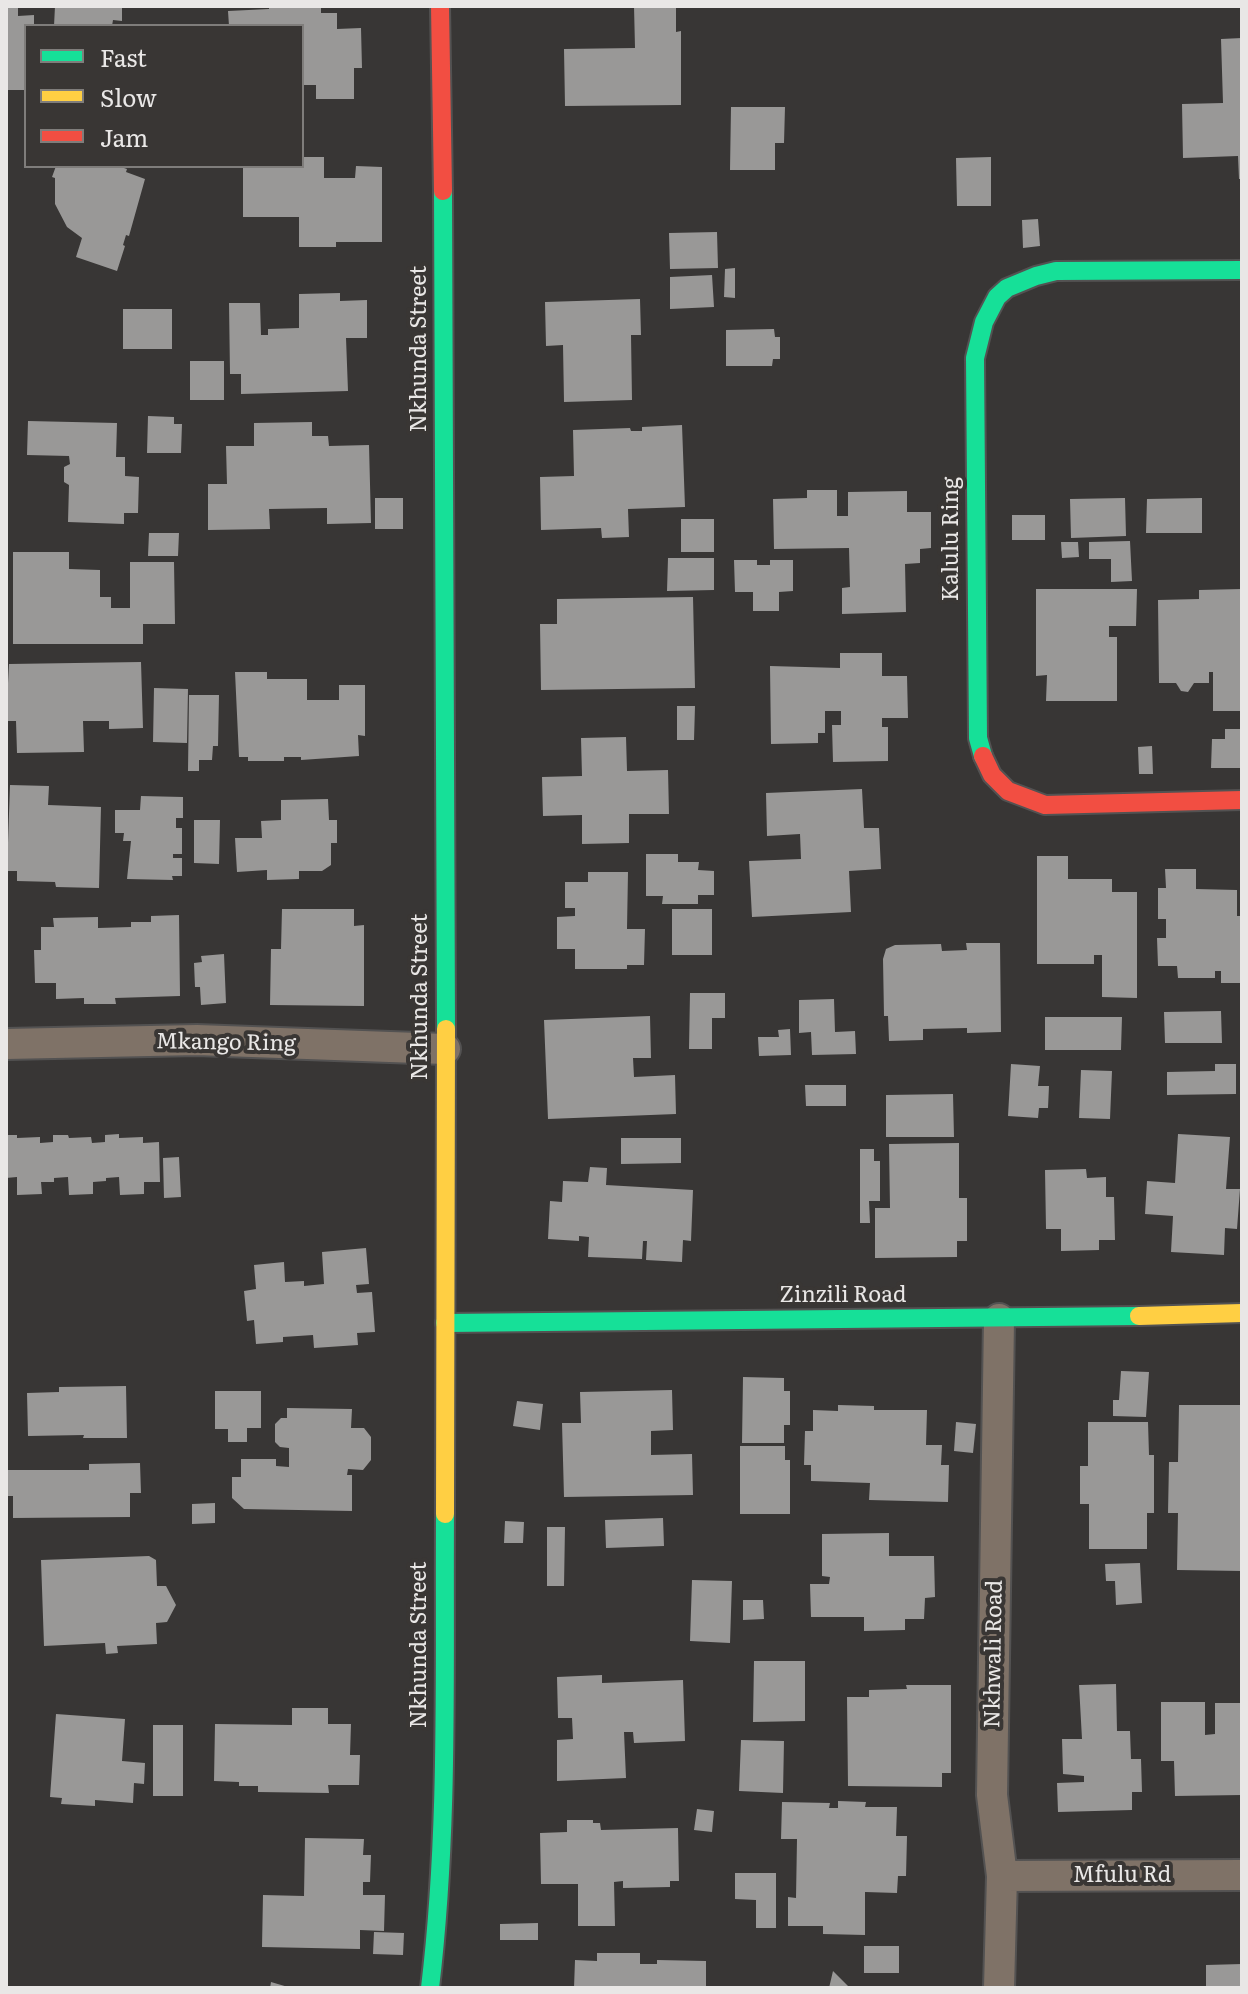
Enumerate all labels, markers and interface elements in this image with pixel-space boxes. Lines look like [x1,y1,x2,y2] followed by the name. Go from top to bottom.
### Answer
[24,24,304,168] legend
[100,39,147,74] text: Fast
[100,79,157,114] text: Slow
[100,119,148,154] text: Jam
[407,266,433,432] street label: Nkhunda Street
[939,477,965,601] street label: Kalulu Ring
[408,914,434,1080] street label: Nkhunda Street
[156,1029,296,1057] street label: Mkango Ring
[780,1283,906,1309] street label: Zinzili Road
[407,1562,433,1728] street label: Nkhunda Street
[980,1580,1008,1728] street label: Nkhwali Road
[1073,1863,1171,1889] street label: Mfulu Rd

